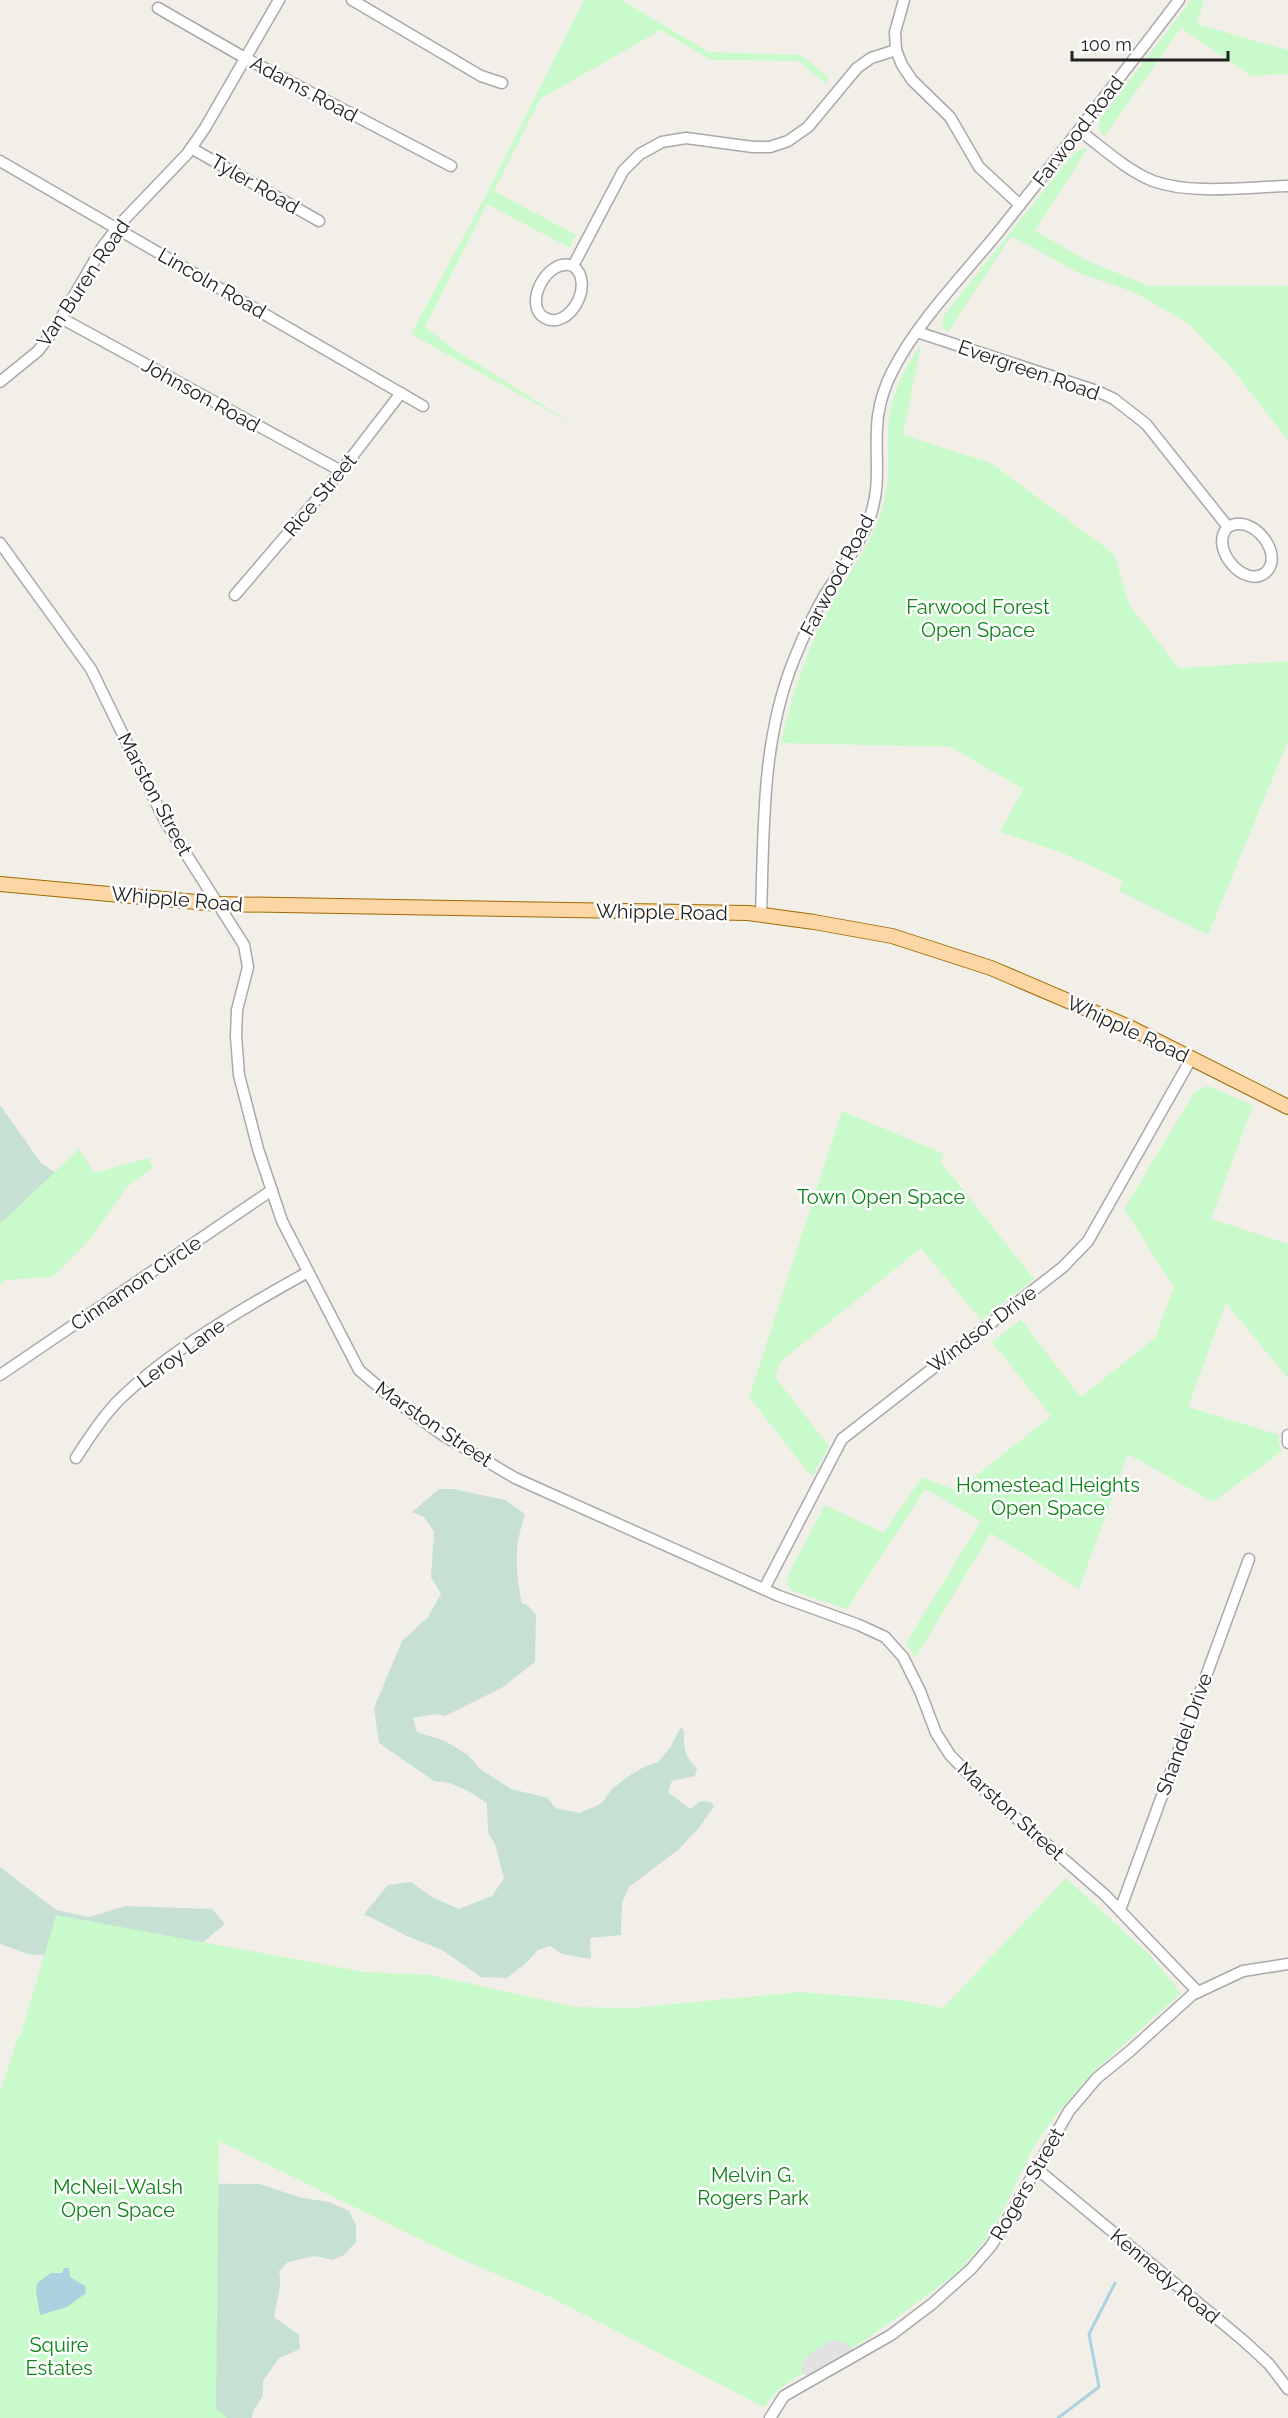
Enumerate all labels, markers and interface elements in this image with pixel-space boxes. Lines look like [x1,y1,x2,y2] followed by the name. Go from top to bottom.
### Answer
[1072,24,1228,62] scale bar
[1081,34,1132,55] text: 100 m
[246,51,362,127] street label: Adams Road
[1027,71,1129,191] street label: Farwood Road
[206,149,304,219] street label: Tyler Road
[32,215,134,351] street label: Van Buren Road
[154,242,270,324] street label: Lincoln Road
[955,335,1103,405] street label: Evergreen Road
[138,353,264,437] street label: Johnson Road
[279,449,362,541] street label: Rice Street
[795,510,879,640] street label: Farwood Road
[906,595,1050,642] park label: Farwood Forest Open Space
[113,728,198,860] street label: Marston Street
[110,881,244,917] street label: Whipple Road
[596,899,728,925] street label: Whipple Road
[1063,990,1193,1068] street label: Whipple Road
[797,1185,965,1209] park label: Town Open Space
[66,1230,206,1336] street label: Cinnamon Circle
[923,1280,1041,1378] street label: Windsor Drive
[132,1313,230,1393] street label: Leroy Lane
[371,1376,497,1472] street label: Marston Street
[956,1473,1140,1520] park label: Homestead Heights Open Space
[1151,1669,1217,1798] street label: Shandel Drive
[953,1757,1070,1866] street label: Marston Street
[985,2123,1069,2245] street label: Rogers Street
[697,2163,809,2210] park label: Melvin G. Rogers Park
[53,2175,183,2222] park label: McNeil-Walsh Open Space
[1106,2223,1224,2329] street label: Kennedy Road
[25,2333,93,2380] park label: Squire Estates

